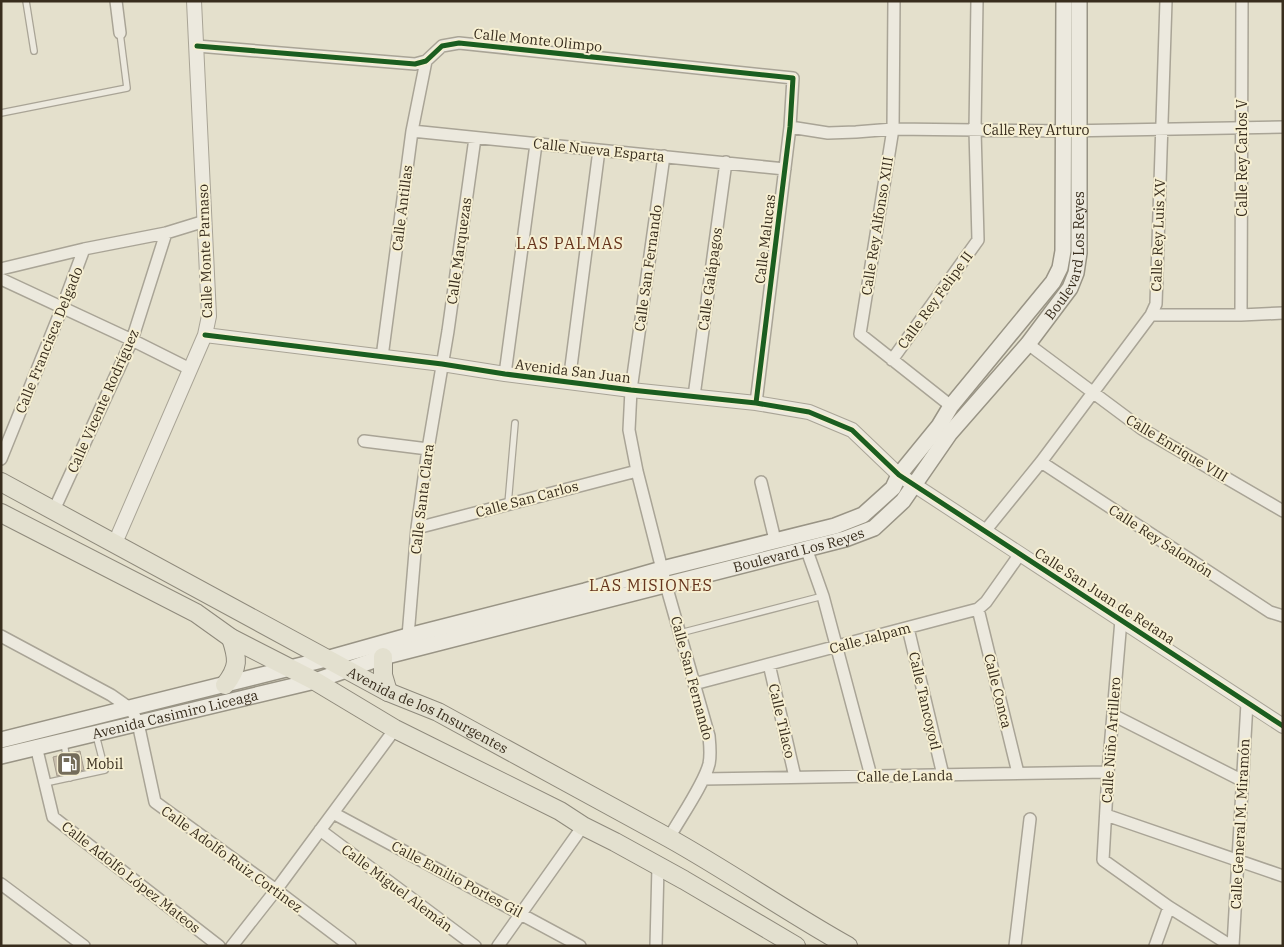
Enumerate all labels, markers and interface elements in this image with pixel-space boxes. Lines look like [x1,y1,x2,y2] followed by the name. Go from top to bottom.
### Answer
[473,24,603,56] street label: Calle Monte Olimpo
[1233,99,1251,217] street label: Calle Rey Carlos V
[983,121,1089,139] street label: Calle Rey Arturo
[532,134,666,166] street label: Calle Nueva Esparta
[857,155,897,297] street label: Calle Rey Alfonso XIII
[388,164,416,252] street label: Calle Antillas
[1147,178,1169,292] street label: Calle Rey Luis XV
[194,184,216,318] street label: Calle Monte Parnaso
[1041,191,1088,323] street label: Boulevard Los Reyes
[751,193,779,285] street label: Calle Malucas
[443,196,475,306] street label: Calle Marquezas
[630,203,666,332] street label: Calle San Fernando
[694,226,726,332] street label: Calle Galápagos
[516,233,624,253] district label: LAS PALMAS
[893,247,977,352] street label: Calle Rey Felipe II
[11,264,87,416] street label: Calle Francisca Delgado
[63,326,143,476] street label: Calle Vicente Rodríguez
[514,355,632,387] street label: Avenida San Juan
[1123,410,1231,486] street label: Calle Enrique VIII
[406,442,438,555] street label: Calle Santa Clara
[474,477,580,521] street label: Calle San Carlos
[1105,500,1217,582] street label: Calle Rey Salomón
[731,523,867,576] street label: Boulevard Los Reyes
[1031,544,1179,648] street label: Calle San Juan de Retana
[589,575,713,595] district label: LAS MISIONES
[667,614,717,742] street label: Calle San Fernando
[827,618,913,658] street label: Calle Jalpam
[905,650,945,752] street label: Calle Tancoyotl
[980,652,1016,731] street label: Calle Conca
[344,663,511,758] street label: Avenida de los Insurgentes
[1098,676,1124,804] street label: Calle Niño Artillero
[765,682,799,760] street label: Calle Tilaco
[90,686,260,743] street label: Avenida Casimiro Liceaga
[1227,738,1253,910] street label: Calle General M. Miramón
[56,751,82,777] fuel station icon: Mobil
[86,755,123,773] place label: Mobil
[857,766,954,786] street label: Calle de Landa
[158,802,306,916] street label: Calle Adolfo Ruiz Cortinez
[58,817,204,937] street label: Calle Adolfo López Mateos
[388,837,526,921] street label: Calle Emilio Portes Gil
[338,840,456,936] street label: Calle Miguel Alemán

